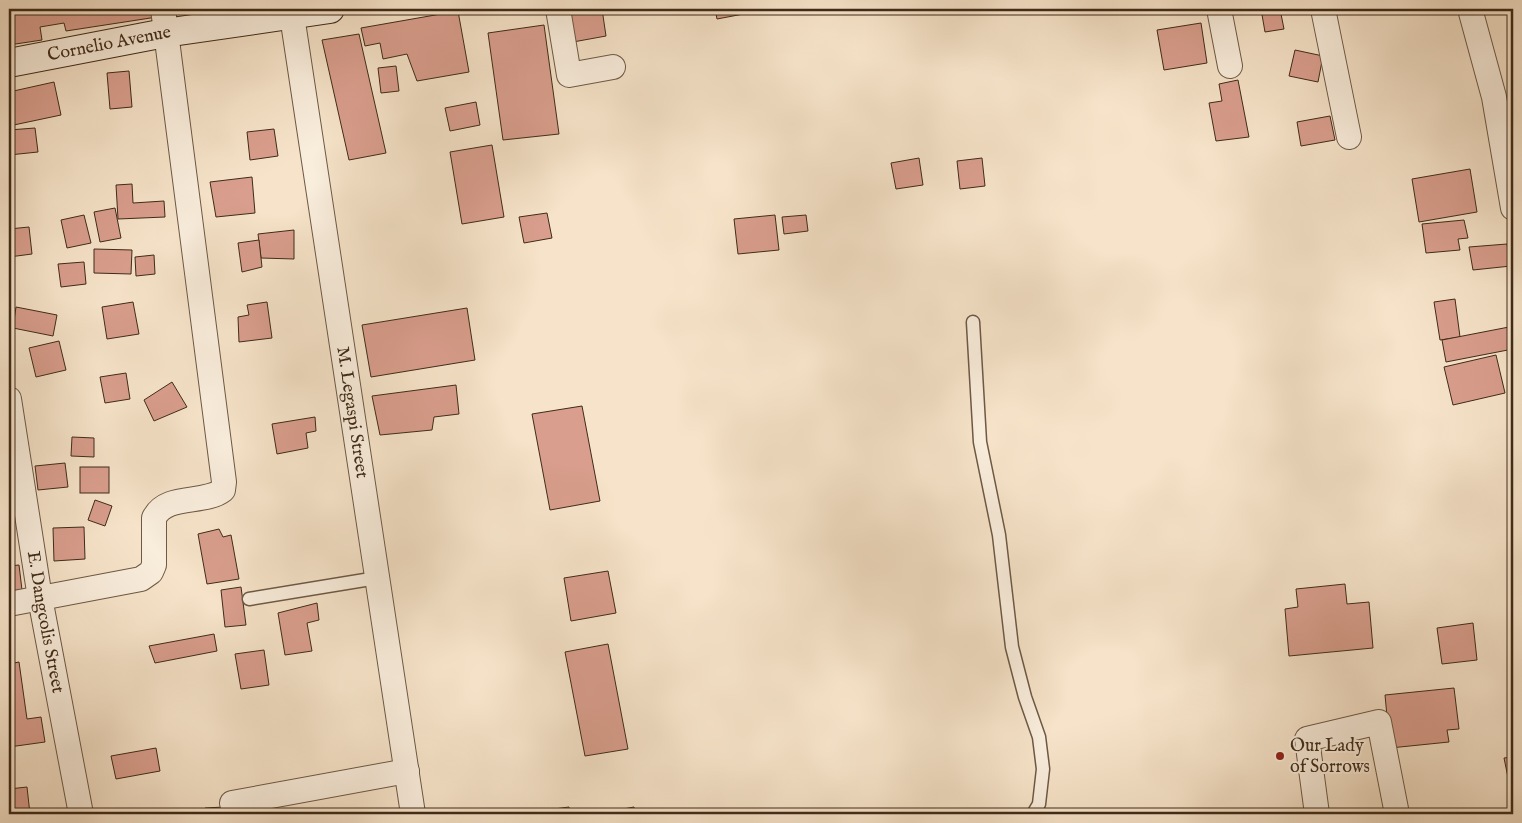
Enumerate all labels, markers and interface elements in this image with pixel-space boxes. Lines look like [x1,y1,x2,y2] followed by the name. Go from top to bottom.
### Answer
[45,21,172,67] street label: Cornelio Avenue
[331,345,373,480] street label: M. Legaspi Street
[21,549,69,695] street label: E. Dangcolis Street
[1290,735,1370,779] place label: Our Lady of Sorrows
[1274,750,1286,762] marker: Our Lady of Sorrows

